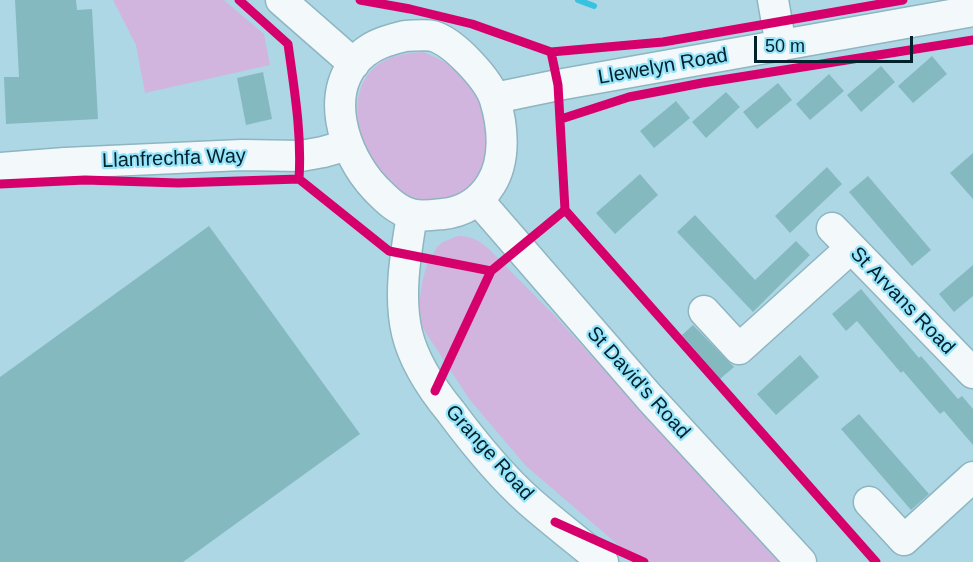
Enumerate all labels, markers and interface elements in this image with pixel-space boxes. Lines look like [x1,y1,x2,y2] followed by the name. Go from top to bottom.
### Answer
[757,24,916,62] scale bar
[765,36,805,56] text: 50 m
[596,44,730,90] street label: Llewelyn Road
[102,144,246,174] street label: Llanfrechfa Way
[845,242,959,360] street label: St Arvans Road
[581,322,695,444] street label: St David's Road
[440,400,538,506] street label: Grange Road

